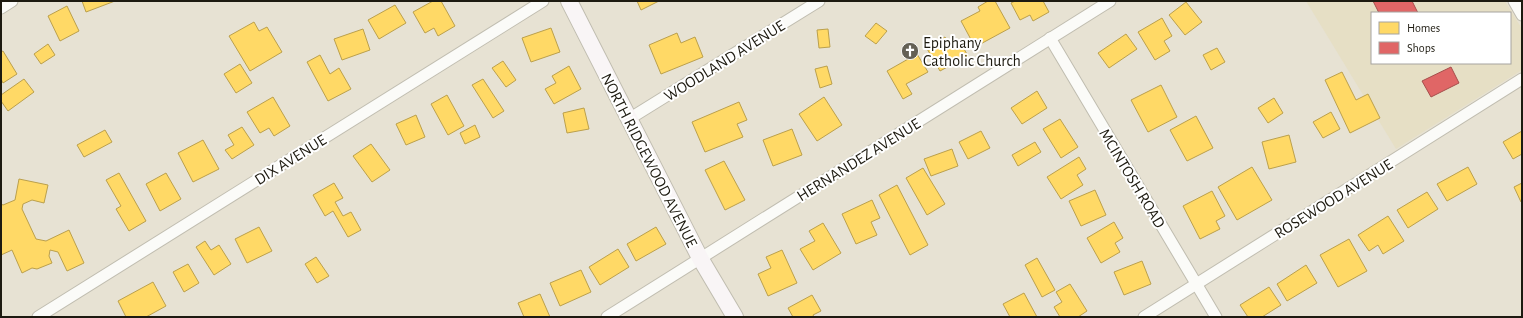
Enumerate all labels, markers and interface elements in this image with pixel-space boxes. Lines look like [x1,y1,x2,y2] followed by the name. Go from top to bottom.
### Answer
[1371,12,1511,64] legend
[661,17,788,104] street label: WOODLAND AVENUE
[1407,22,1440,34] text: Homes
[923,35,1021,69] place label: Epiphany Catholic Church
[900,41,920,61] church icon: Epiphany Catholic Church
[1407,42,1435,54] text: Shops
[598,71,700,250] street label: NORTH RIDGEWOOD AVENUE
[794,115,923,204] street label: HERNANDEZ AVENUE
[1096,126,1168,231] street label: MCINTOSH ROAD
[252,131,329,188] street label: DIX AVENUE
[1272,156,1396,242] street label: ROSEWOOD AVENUE

